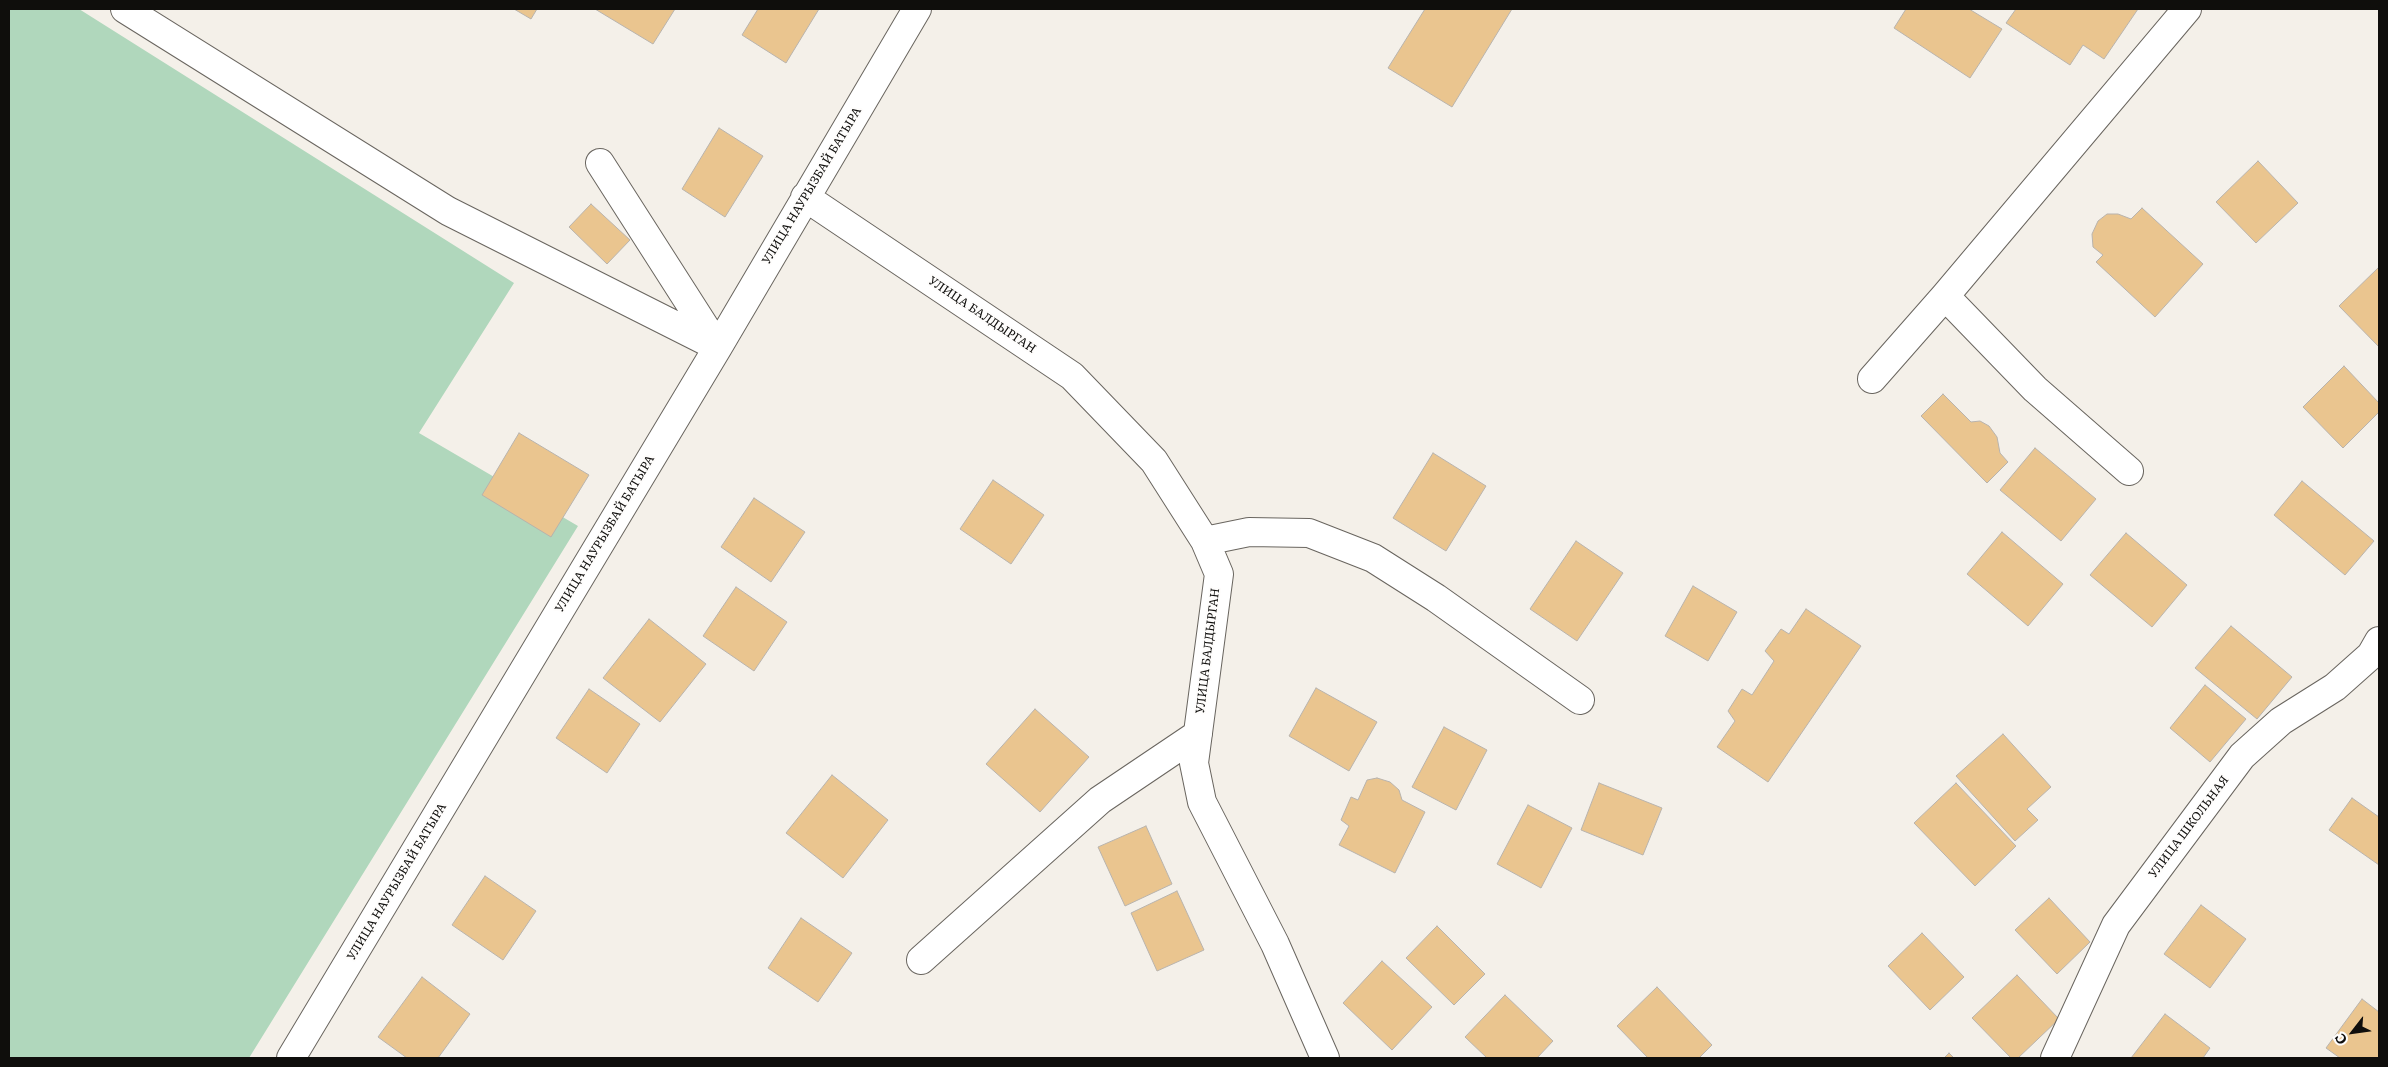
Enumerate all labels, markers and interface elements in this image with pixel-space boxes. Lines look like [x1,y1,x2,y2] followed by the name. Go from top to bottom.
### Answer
[759,105,865,267] street label: УЛИЦА НАУРЫЗБАЙ БАТЫРА
[925,274,1039,356] street label: УЛИЦА БАЛДЫРГАН
[552,453,658,615] street label: УЛИЦА НАУРЫЗБАЙ БАТЫРА
[1193,587,1223,715] street label: УЛИЦА БАЛДЫРГАН
[2146,773,2232,881] street label: УЛИЦА ШКОЛЬНАЯ
[344,801,450,963] street label: УЛИЦА НАУРЫЗБАЙ БАТЫРА
[2328,1007,2378,1057] north arrow
[2329,1030,2351,1049] text: С

